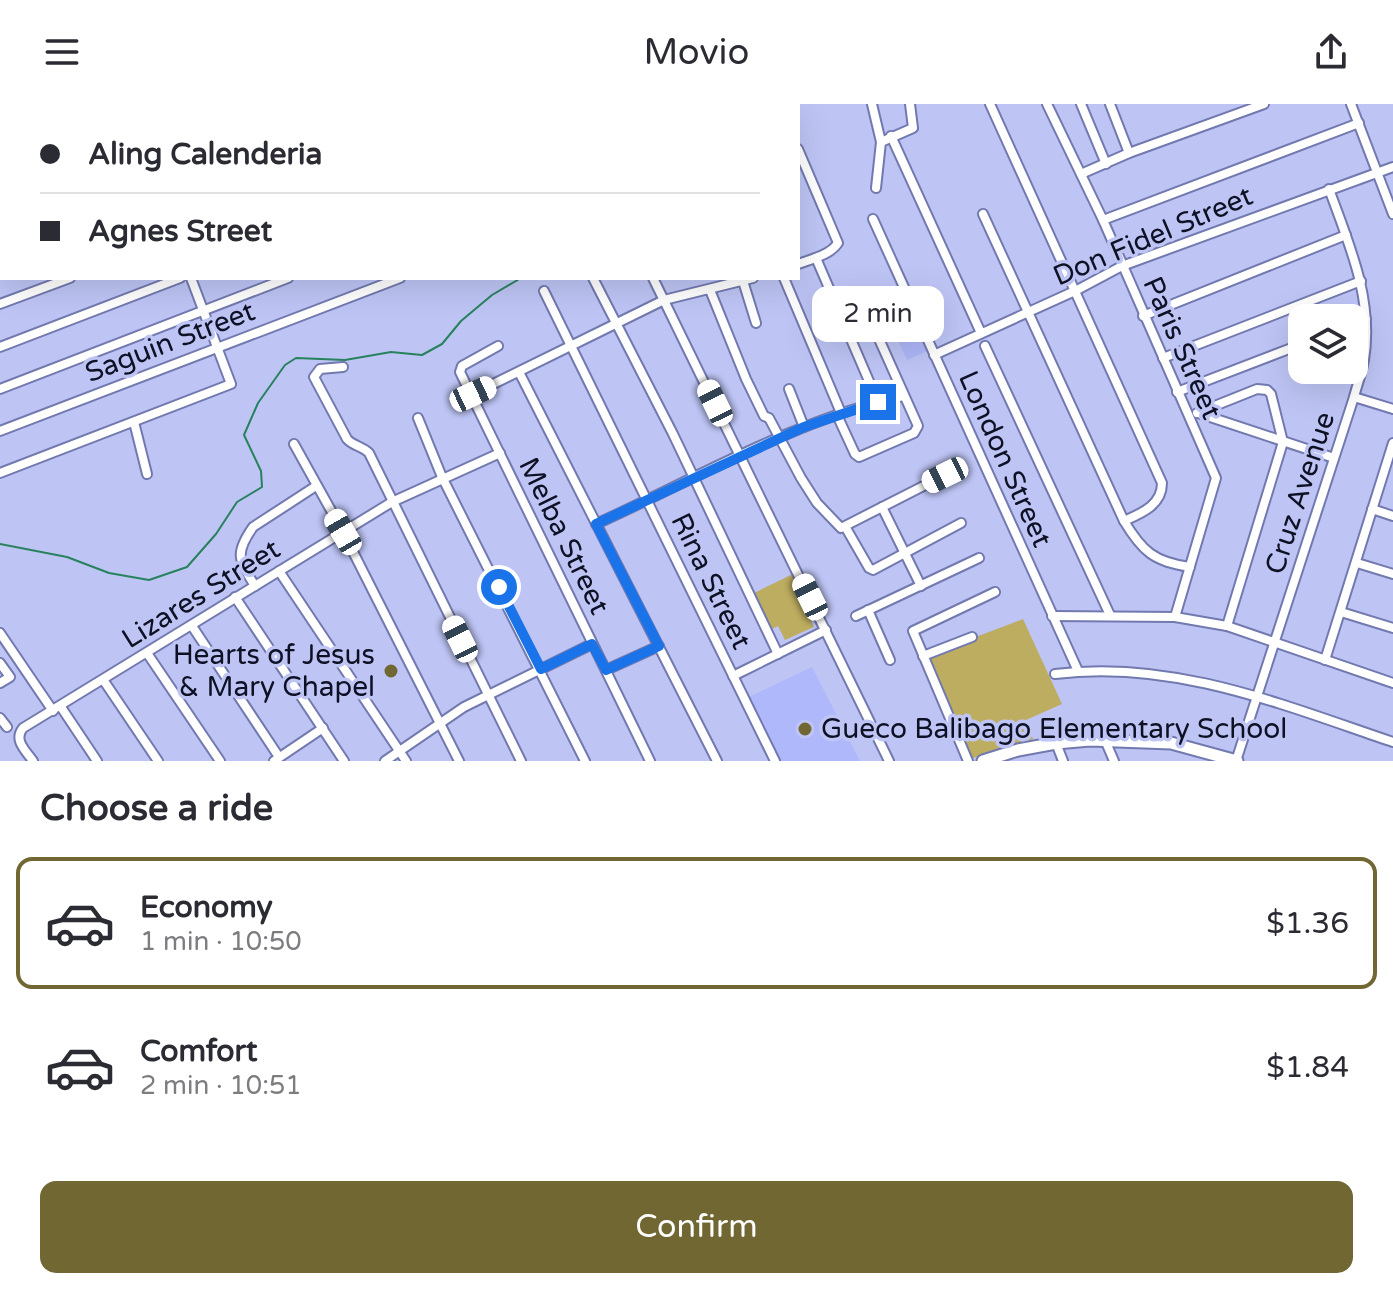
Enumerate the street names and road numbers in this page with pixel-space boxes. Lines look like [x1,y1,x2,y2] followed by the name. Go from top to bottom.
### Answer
[1048,179,1258,293] street label: Don Fidel Street
[1136,272,1229,425] street label: Paris Street
[80,294,260,390] street label: Saguin Street
[951,366,1059,553] street label: London Street
[1258,408,1342,578] street label: Cruz Avenue
[511,452,617,620] street label: Melba Street
[663,507,759,655] street label: Rina Street
[116,532,286,656] street label: Lizares Street

